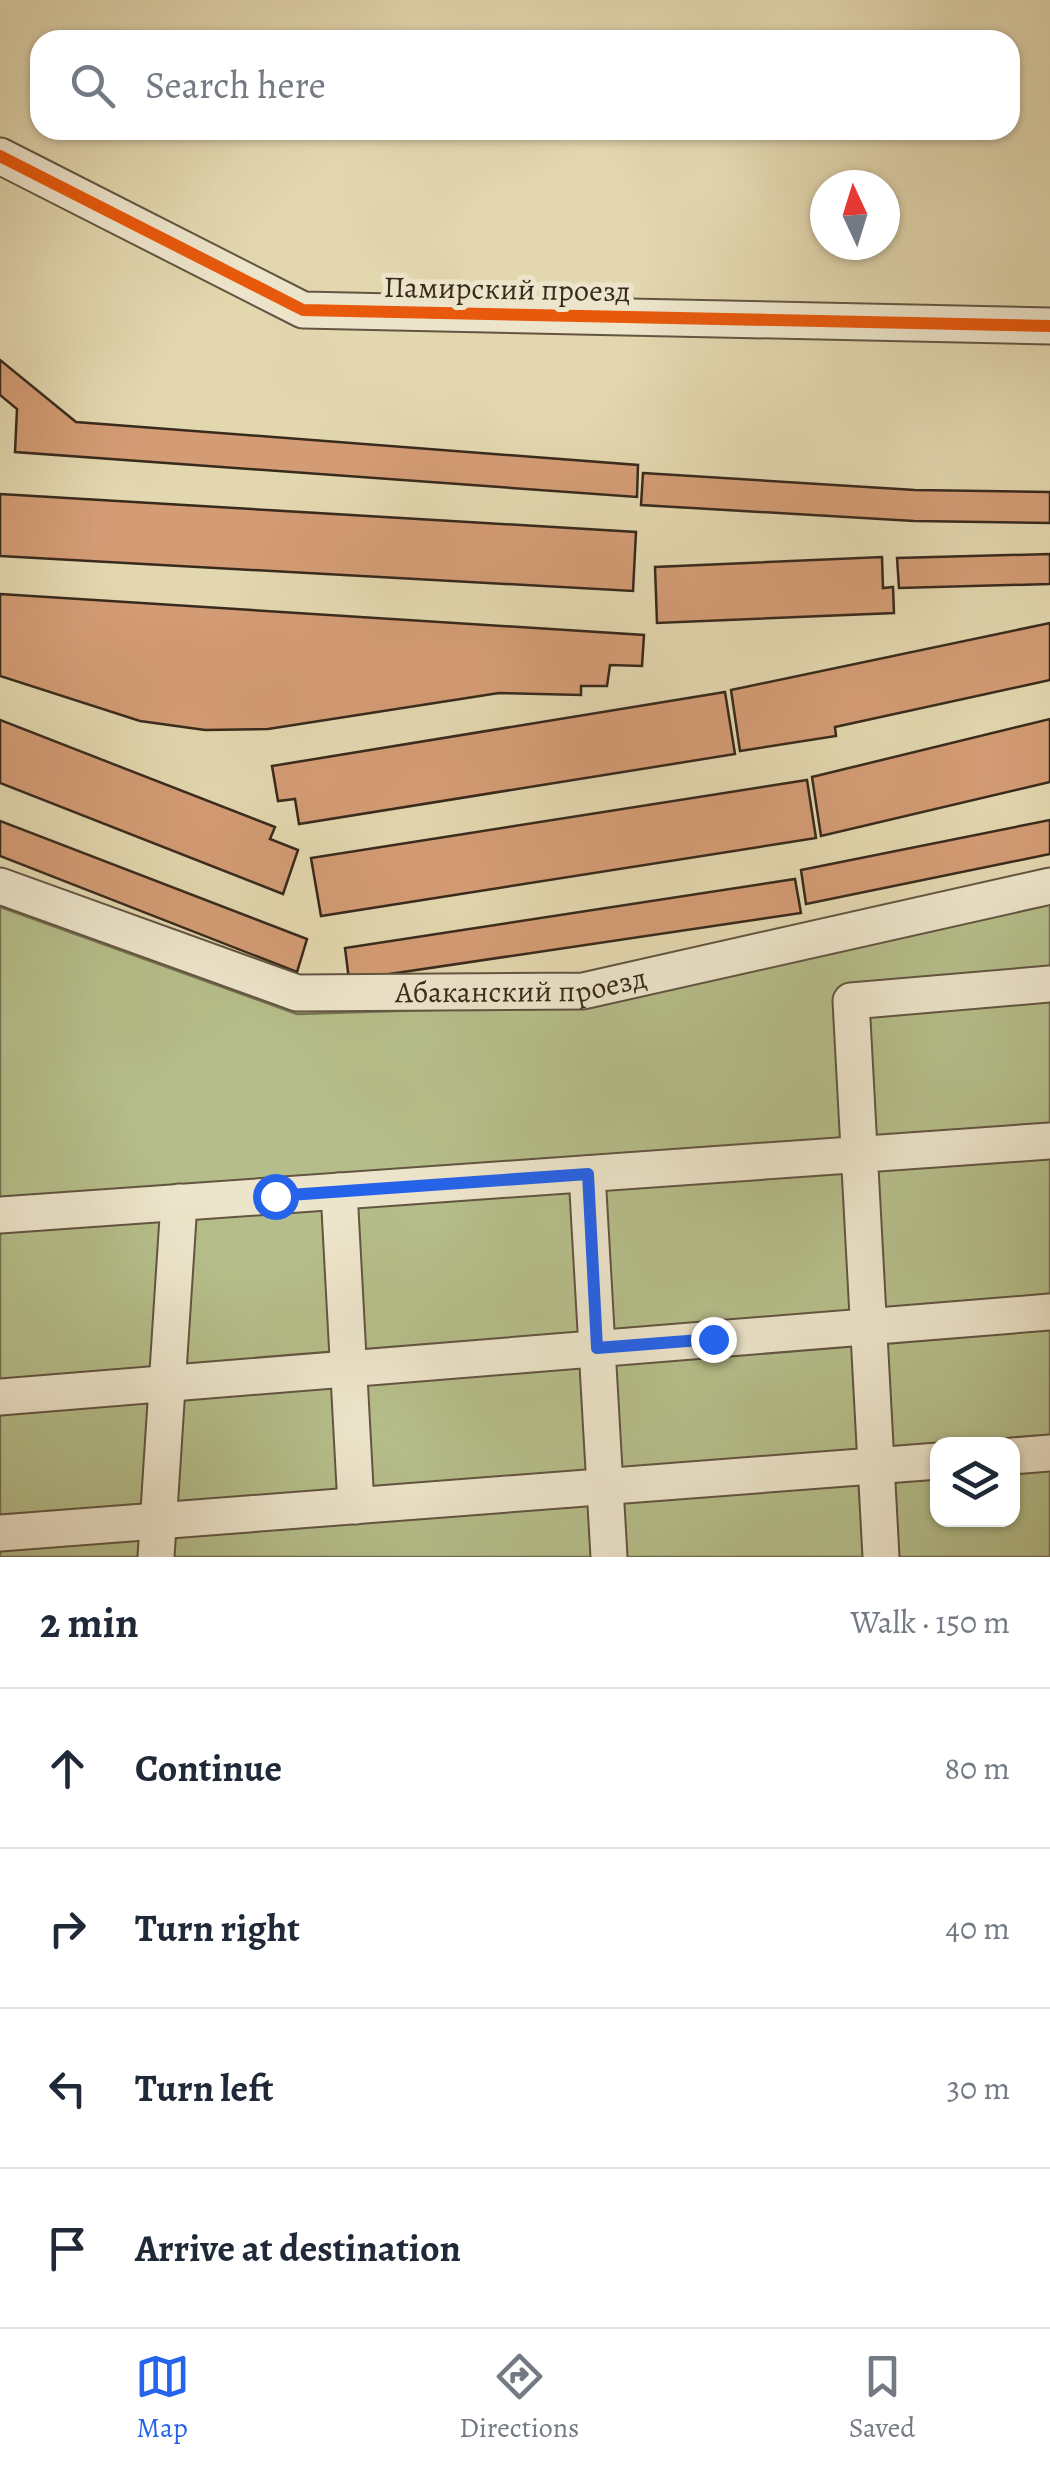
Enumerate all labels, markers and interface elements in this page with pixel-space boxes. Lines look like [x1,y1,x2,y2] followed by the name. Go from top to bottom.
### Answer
[30,30,1020,140] search box
[65,58,120,113] icon: search
[145,59,326,111] text: Search here
[810,170,900,260] north arrow
[383,267,631,311] street label: Памирский проезд
[394,957,650,1012] street label: Абаканский проезд
[253,1174,299,1220] route start
[691,1317,737,1363] route end
[930,1437,1020,1527] map controls
[930,1437,1020,1527] button: layers
[40,1594,139,1651] text: 2 min
[850,1600,1010,1644] text: Walk · 150 m
[40,1741,95,1796] icon: ahead
[135,1742,282,1794] text: Continue
[944,1746,1010,1790] text: 80 m
[40,1901,95,1956] icon: right
[135,1902,300,1954] text: Turn right
[945,1906,1010,1950] text: 40 m
[40,2061,95,2116] icon: left
[135,2062,274,2114] text: Turn left
[947,2066,1010,2110] text: 30 m
[40,2221,95,2276] icon: arrive
[135,2222,461,2274] text: Arrive at destination
[135,2349,190,2447] tab: Map
[459,2349,579,2447] tab: Directions
[849,2349,915,2447] tab: Saved

